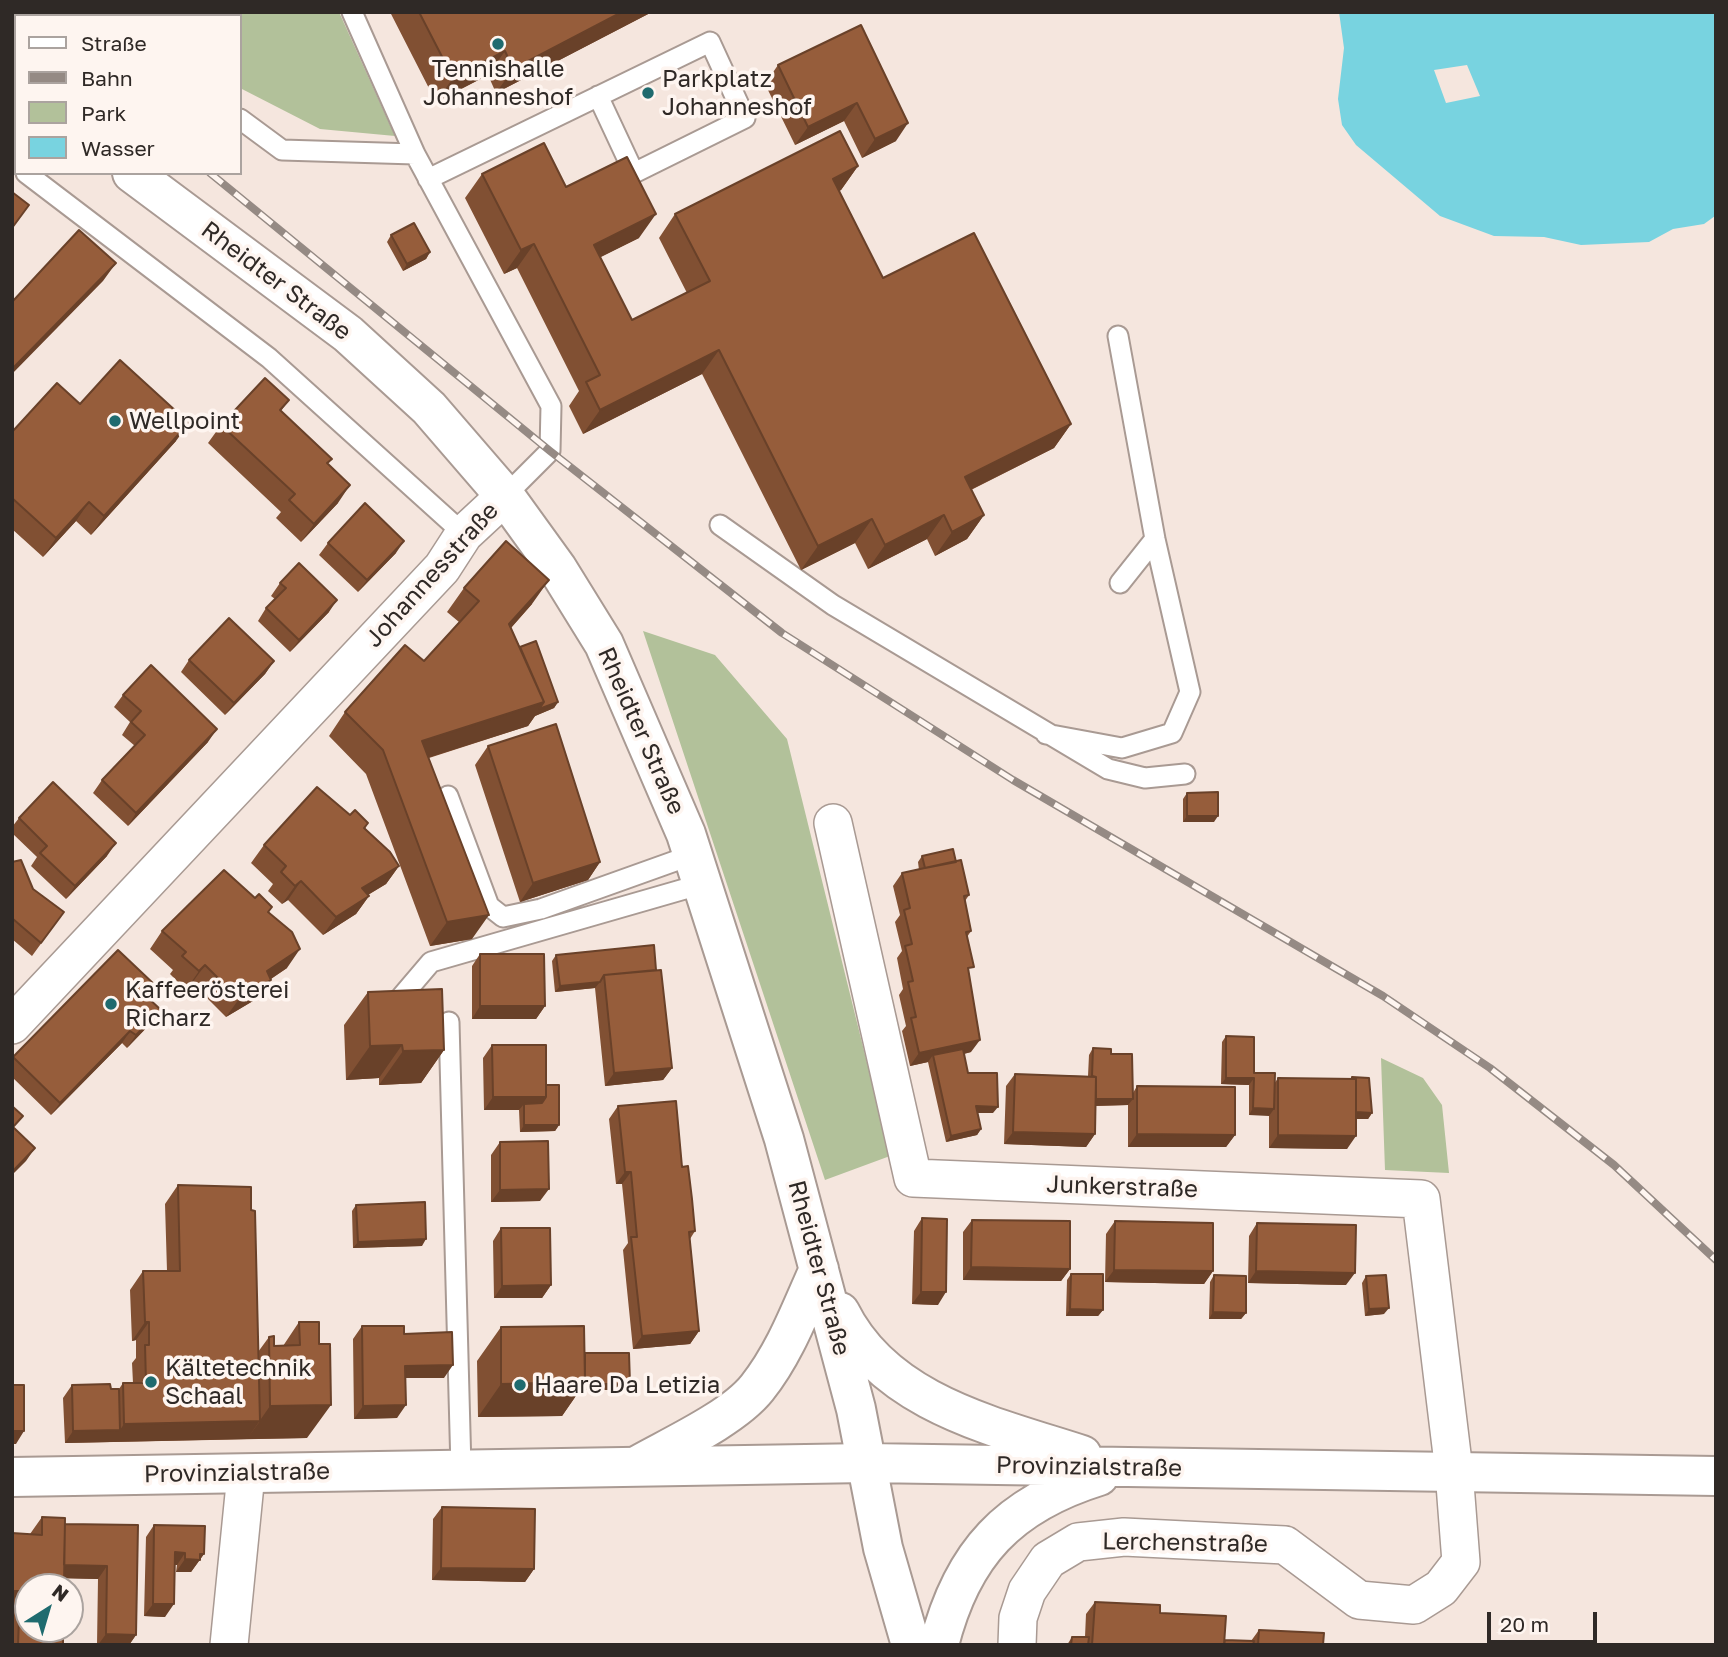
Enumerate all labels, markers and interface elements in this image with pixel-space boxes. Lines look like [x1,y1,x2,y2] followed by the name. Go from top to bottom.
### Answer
[14,14,242,175] legend
[81,30,147,56] text: Straße
[490,36,506,52] marker: Tennishalle Johanneshof
[423,55,573,111] place label: Tennishalle Johanneshof
[81,65,133,91] text: Bahn
[662,65,812,121] place label: Parkplatz Johanneshof
[640,85,656,101] marker: Parkplatz Johanneshof
[81,100,126,126] text: Park
[81,135,155,161] text: Wasser
[195,215,357,347] street label: Rheidter Straße
[129,407,240,435] place label: Wellpoint
[107,413,123,429] marker: Wellpoint
[359,497,505,653] street label: Johannesstraße
[591,643,691,819] street label: Rheidter Straße
[125,976,289,1032] place label: Kaffeerösterei Richarz
[103,996,119,1012] marker: Kaffeerösterei Richarz
[1046,1170,1198,1204] street label: Junkerstraße
[782,1177,856,1359] street label: Rheidter Straße
[165,1354,312,1410] place label: Kältetechnik Schaal
[534,1371,720,1399] place label: Haare Da Letizia
[143,1374,159,1390] marker: Kältetechnik Schaal
[512,1377,528,1393] marker: Haare Da Letizia
[996,1451,1182,1483] street label: Provinzialstraße
[144,1457,330,1489] street label: Provinzialstraße
[1102,1527,1268,1559] street label: Lerchenstraße
[14,1573,84,1643] north arrow
[48,1579,73,1606] text: N
[1490,1598,1600,1642] scale bar
[1500,1611,1549,1637] text: 20 m

